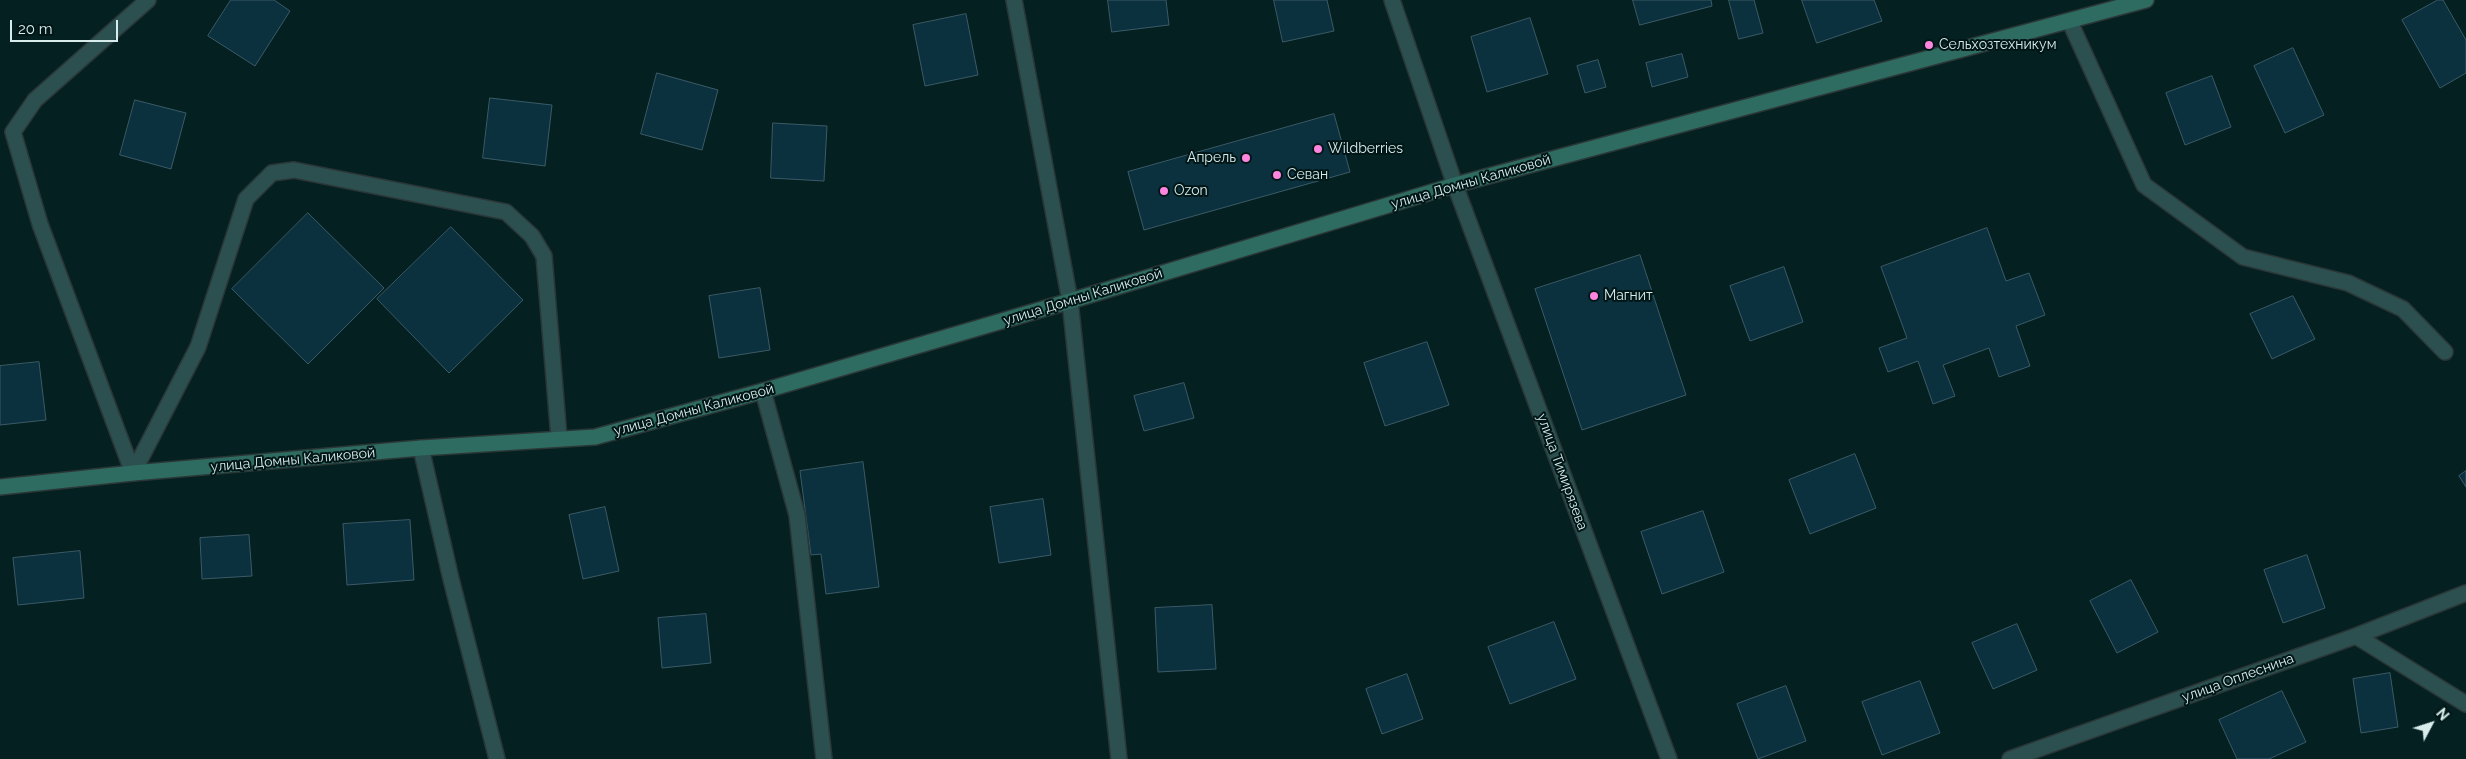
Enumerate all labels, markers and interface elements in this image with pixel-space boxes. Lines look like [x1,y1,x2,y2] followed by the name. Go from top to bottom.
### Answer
[12,10,120,42] scale bar
[18,20,53,38] text: 20 m
[1939,37,2057,53] place label: Сельхозтехникум
[1923,39,1935,51] marker: Сельхозтехникум
[1328,141,1403,157] place label: Wildberries
[1312,143,1324,155] marker: Wildberries
[1187,150,1236,166] place label: Апрель
[1389,151,1553,213] street label: улица Домны Каликовой
[1240,152,1252,164] marker: Апрель
[1287,167,1328,183] place label: Севан
[1271,169,1283,181] marker: Севан
[1174,183,1208,199] place label: Ozon
[1158,185,1170,197] marker: Ozon
[1002,265,1164,329] street label: улица Домны Каликовой
[1604,288,1653,304] place label: Магнит
[1588,290,1600,302] marker: Магнит
[612,381,776,439] street label: улица Домны Каликовой
[1533,412,1591,532] street label: улица Тимирязева
[210,444,376,476] street label: улица Домны Каликовой
[2180,650,2296,706] street label: улица Оплеснина
[2406,699,2456,749] north arrow
[2433,705,2452,724] text: N

